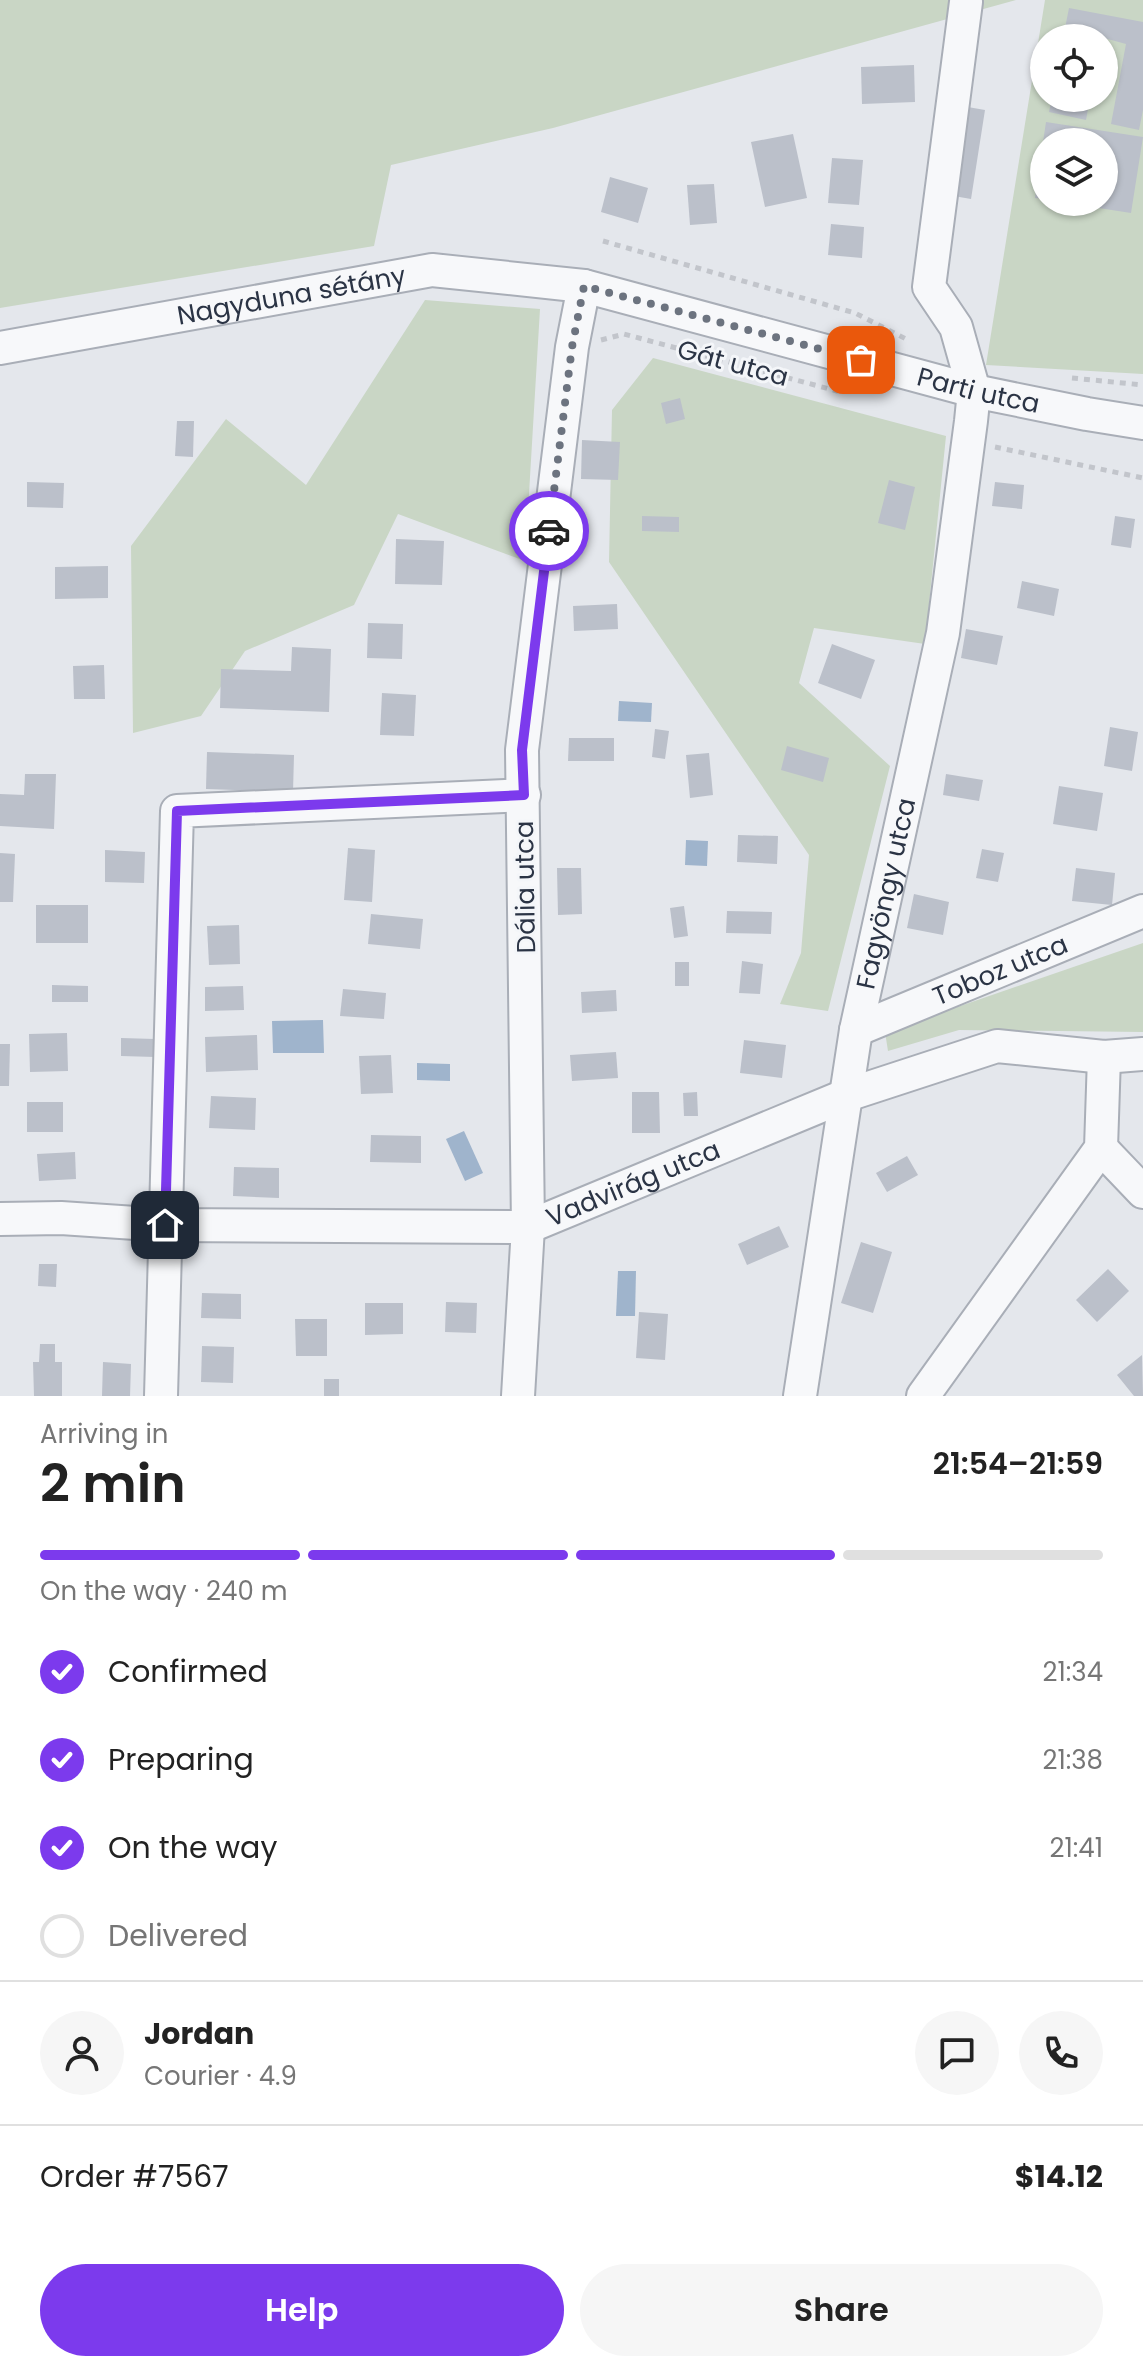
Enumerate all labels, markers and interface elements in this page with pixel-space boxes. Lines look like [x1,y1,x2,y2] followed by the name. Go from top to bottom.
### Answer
[1030,24,1118,216] map controls
[1030,24,1118,112] button: locate
[1030,128,1118,216] button: layers
[174,257,409,334] street label: Nagyduna sétány
[827,326,895,394] pin
[673,331,793,395] street label: Gát utca
[839,338,883,382] icon: bag
[913,359,1043,422] street label: Parti utca
[509,491,589,571] courier
[527,509,571,553] icon: car
[847,794,924,993] street label: Fagyöngy utca
[506,820,544,954] street label: Dália utca
[927,926,1073,1014] street label: Toboz utca
[541,1132,725,1236] street label: Vadvirág utca
[131,1191,199,1259] pin
[143,1203,187,1247] icon: home
[40,1416,169,1452] text: Arriving in
[933,1442,1103,1485] text: 21:54–21:59
[40,1447,186,1520] text: 2 min
[40,1573,287,1609] text: On the way · 240 m
[40,1650,84,1694] icon: check
[108,1650,268,1693] text: Confirmed
[1043,1654,1103,1690] text: 21:34
[40,1738,84,1782] icon: check
[108,1738,254,1781] text: Preparing
[1042,1742,1103,1778] text: 21:38
[40,1826,84,1870] icon: check
[108,1826,277,1869] text: On the way
[1050,1830,1103,1866] text: 21:41
[108,1914,248,1957] text: Delivered
[40,2011,124,2095] button: person
[915,2011,999,2095] button: chat
[1019,2011,1103,2095] button: phone
[144,2012,254,2055] text: Jordan
[144,2058,297,2094] text: Courier · 4.9
[40,2155,229,2198] text: Order #7567
[1015,2155,1103,2198] text: $14.12
[40,2264,564,2356] button: Help
[580,2264,1103,2356] button: Share

